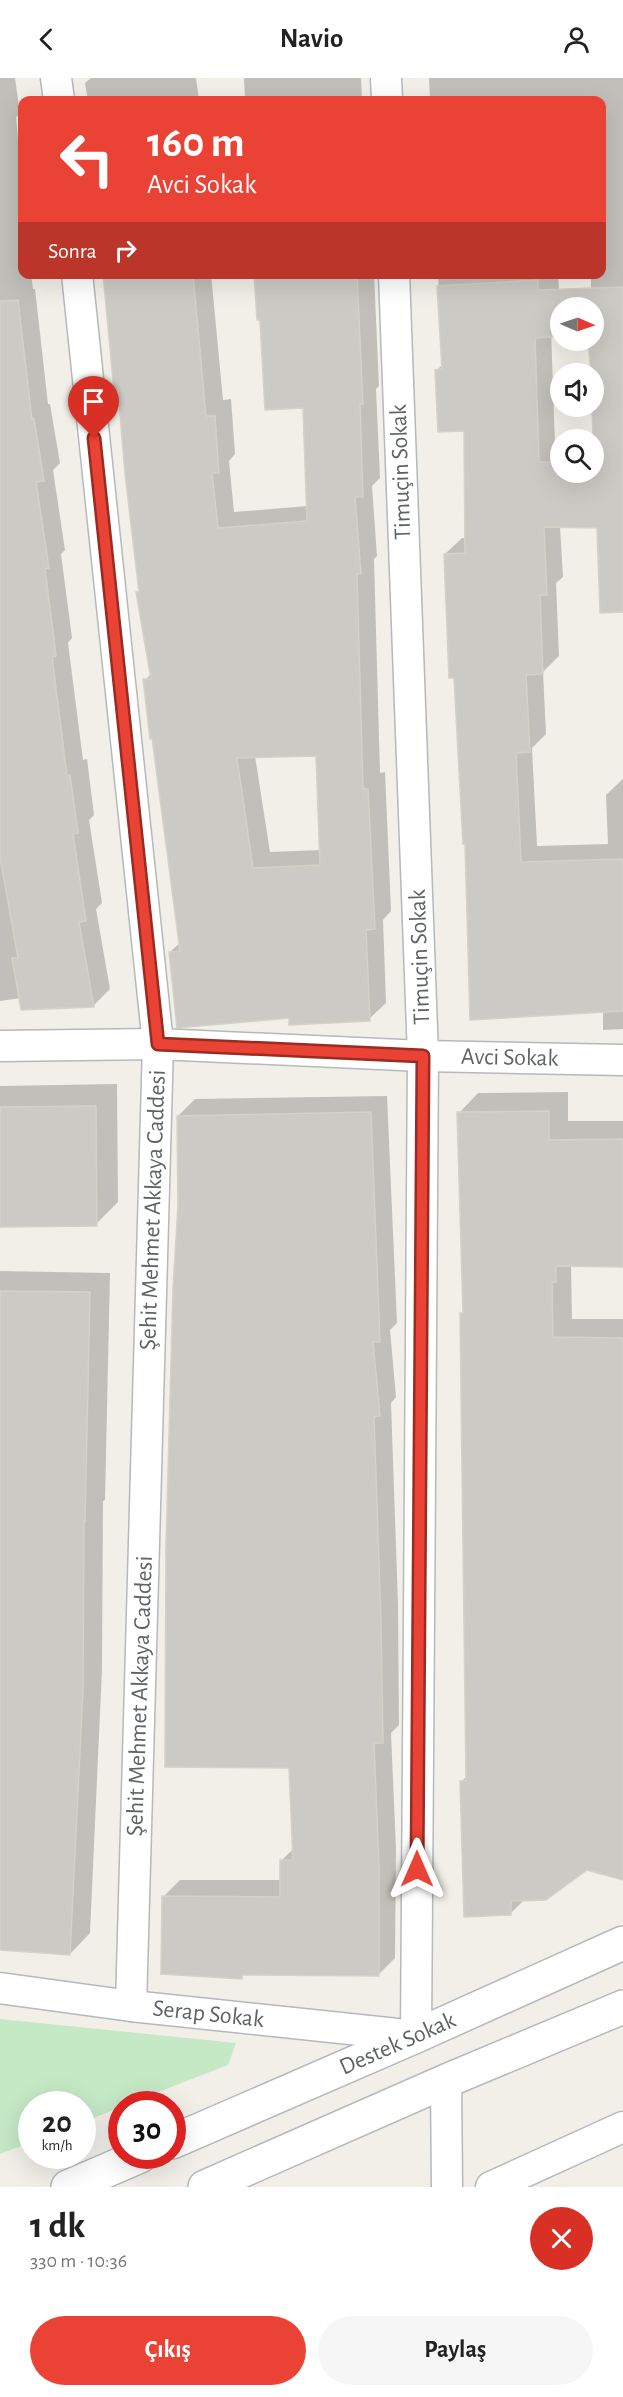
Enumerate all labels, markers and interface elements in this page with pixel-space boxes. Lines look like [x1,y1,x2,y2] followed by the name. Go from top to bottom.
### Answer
[30,23,63,56] icon: back
[560,23,593,56] icon: person
[280,25,343,52] text: Navio
[48,120,126,198] icon: left
[147,122,245,164] text: 160 m
[147,171,257,198] text: Avci Sokak
[109,234,142,267] icon: right
[48,240,97,262] text: Sonra
[550,297,604,351] north arrow
[550,297,604,483] map controls
[550,363,604,417] button: sound
[68,376,119,438] pin
[77,385,110,418] icon: arrive
[387,404,415,540] street label: Timuçin Sokak
[550,429,604,483] button: search
[406,889,434,1025] street label: Timuçin Sokak
[461,1045,559,1071] street label: Avci Sokak
[136,1069,170,1351] street label: Şehit Mehmet Akkaya Caddesi
[123,1555,157,1837] street label: Şehit Mehmet Akkaya Caddesi
[385,1837,449,1901] position arrow
[151,1996,265,2032] street label: Serap Sokak
[336,2008,459,2080] street label: Destek Sokak
[108,2091,186,2169] speed limit sign: 30
[42,2108,72,2138] text: 20
[42,2138,72,2153] text: km/h
[530,2207,593,2270] button: close
[30,2208,85,2244] text: 1 dk
[30,2251,127,2271] text: 330 m · 10:36
[30,2316,306,2385] button: Çıkış
[318,2316,593,2385] button: Paylaş

